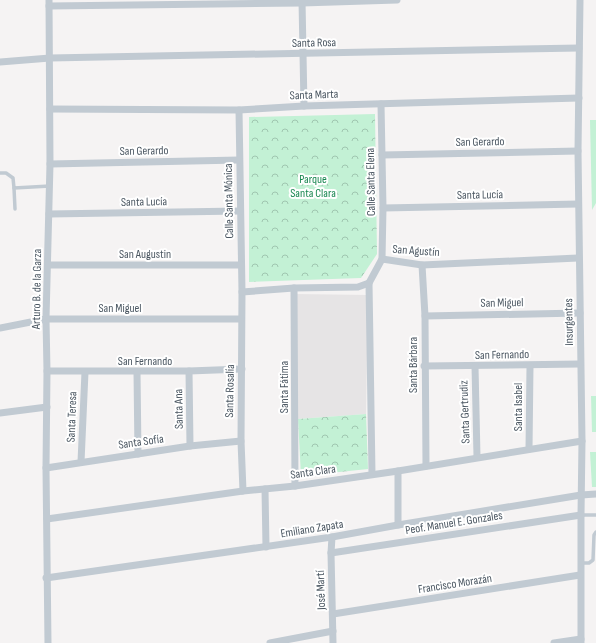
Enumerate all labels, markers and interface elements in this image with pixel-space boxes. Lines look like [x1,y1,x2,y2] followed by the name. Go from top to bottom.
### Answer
[292,35,337,51] street label: Santa Rosa
[289,87,339,103] street label: Santa Marta
[455,134,505,150] street label: San Gerardo
[119,143,169,159] street label: San Gerardo
[363,147,379,216] street label: Calle Santa Elena
[221,163,237,239] street label: Calle Santa Mónica
[290,172,336,201] park label: Parque Santa Clara
[457,187,504,203] street label: Santa Lucía
[121,194,168,210] street label: Santa Lucía
[392,242,440,260] street label: San Agustín
[119,247,171,262] street label: San Augustin
[29,248,45,330] street label: Arturo B. de la Garza
[480,295,524,311] street label: San Miguel
[561,298,577,346] street label: Insurgentes
[98,301,142,316] street label: San Miguel
[406,337,421,393] street label: Santa Bárbara
[475,347,529,363] street label: San Fernando
[118,354,172,369] street label: San Fernando
[277,360,292,413] street label: Santa Fátima
[222,364,238,418] street label: Santa Rosalía
[456,379,474,444] street label: Santa Gertrudiz
[511,383,526,431] street label: Santa Isabel
[171,388,187,429] street label: Santa Ana
[64,391,80,443] street label: Santa Teresa
[117,431,165,453] street label: Santa Sofía
[289,461,337,483] street label: Santa Clara
[404,508,504,538] street label: Peof. Manuel E. Gonzales
[279,517,345,541] street label: Emiliano Zapata
[313,569,329,611] street label: José Martí
[417,571,493,597] street label: Francisco Morazán

